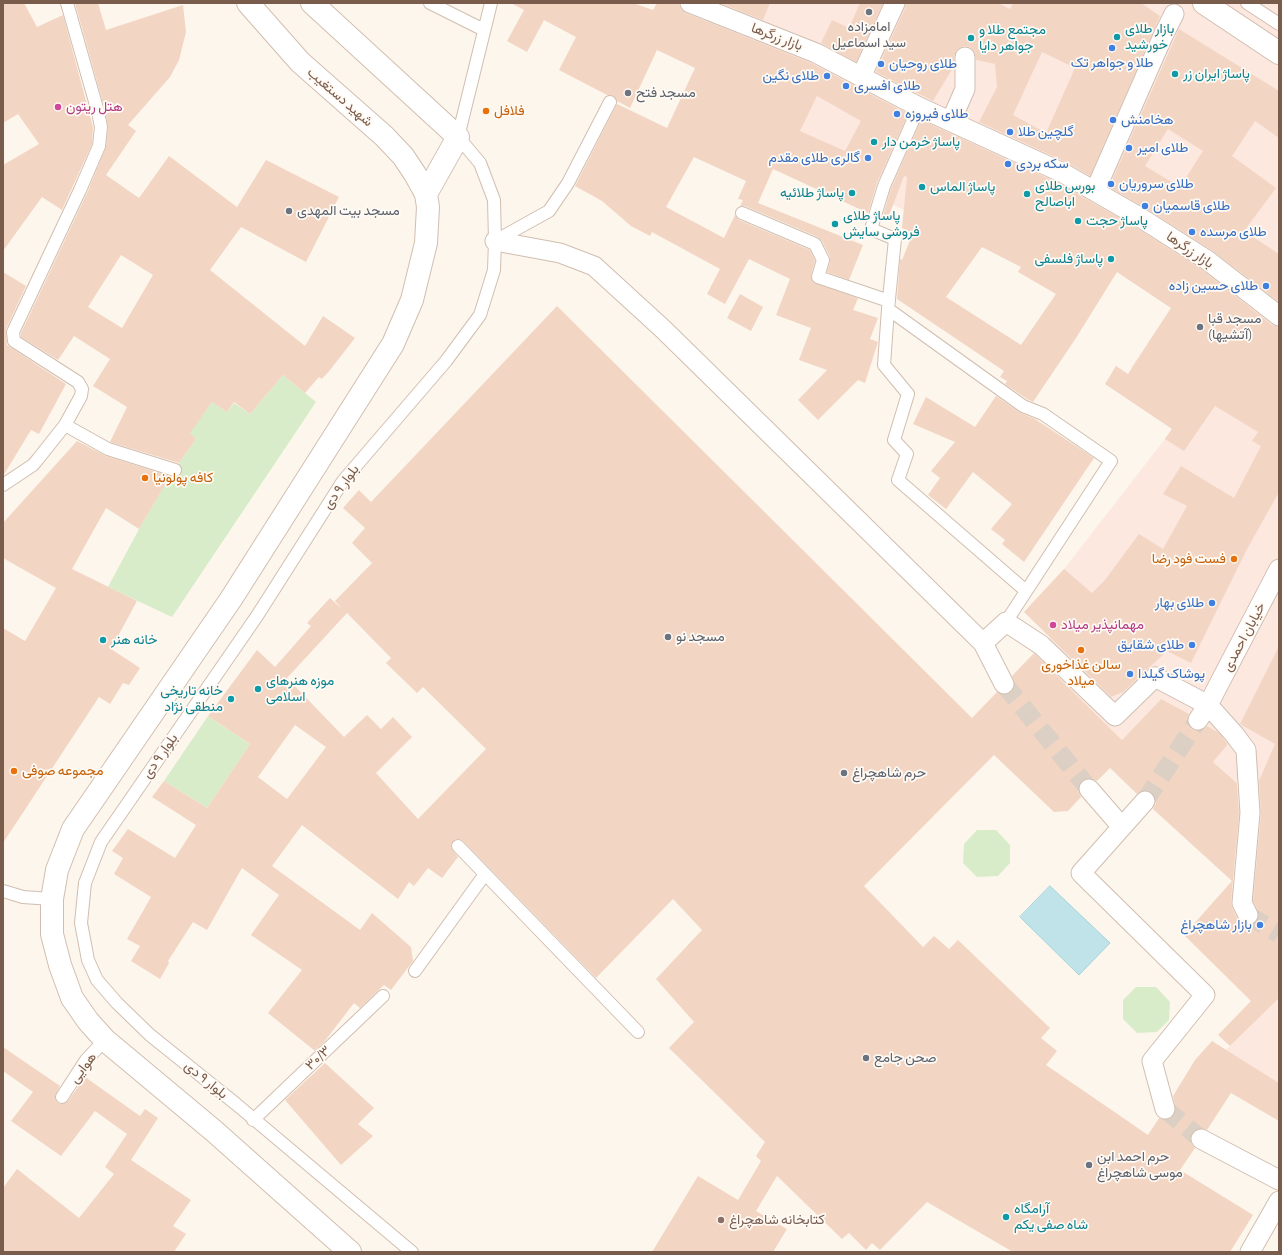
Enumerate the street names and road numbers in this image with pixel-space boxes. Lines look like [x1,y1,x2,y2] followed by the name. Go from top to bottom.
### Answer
[749,19,805,55] street label: بازار زرگرها
[304,64,376,130] street label: شهید دستغیب
[1163,228,1217,272] street label: بازار زرگرها
[319,462,363,512] street label: بلوار ۹ دی
[1219,600,1269,674] street label: خیابان احمدی
[139,730,181,782] street label: بلوار ۹ دی
[302,1042,334,1074] street label: ۳۰/۳
[66,1049,100,1087] street label: هوایی
[181,1057,231,1103] street label: بلوار ۹ دی

